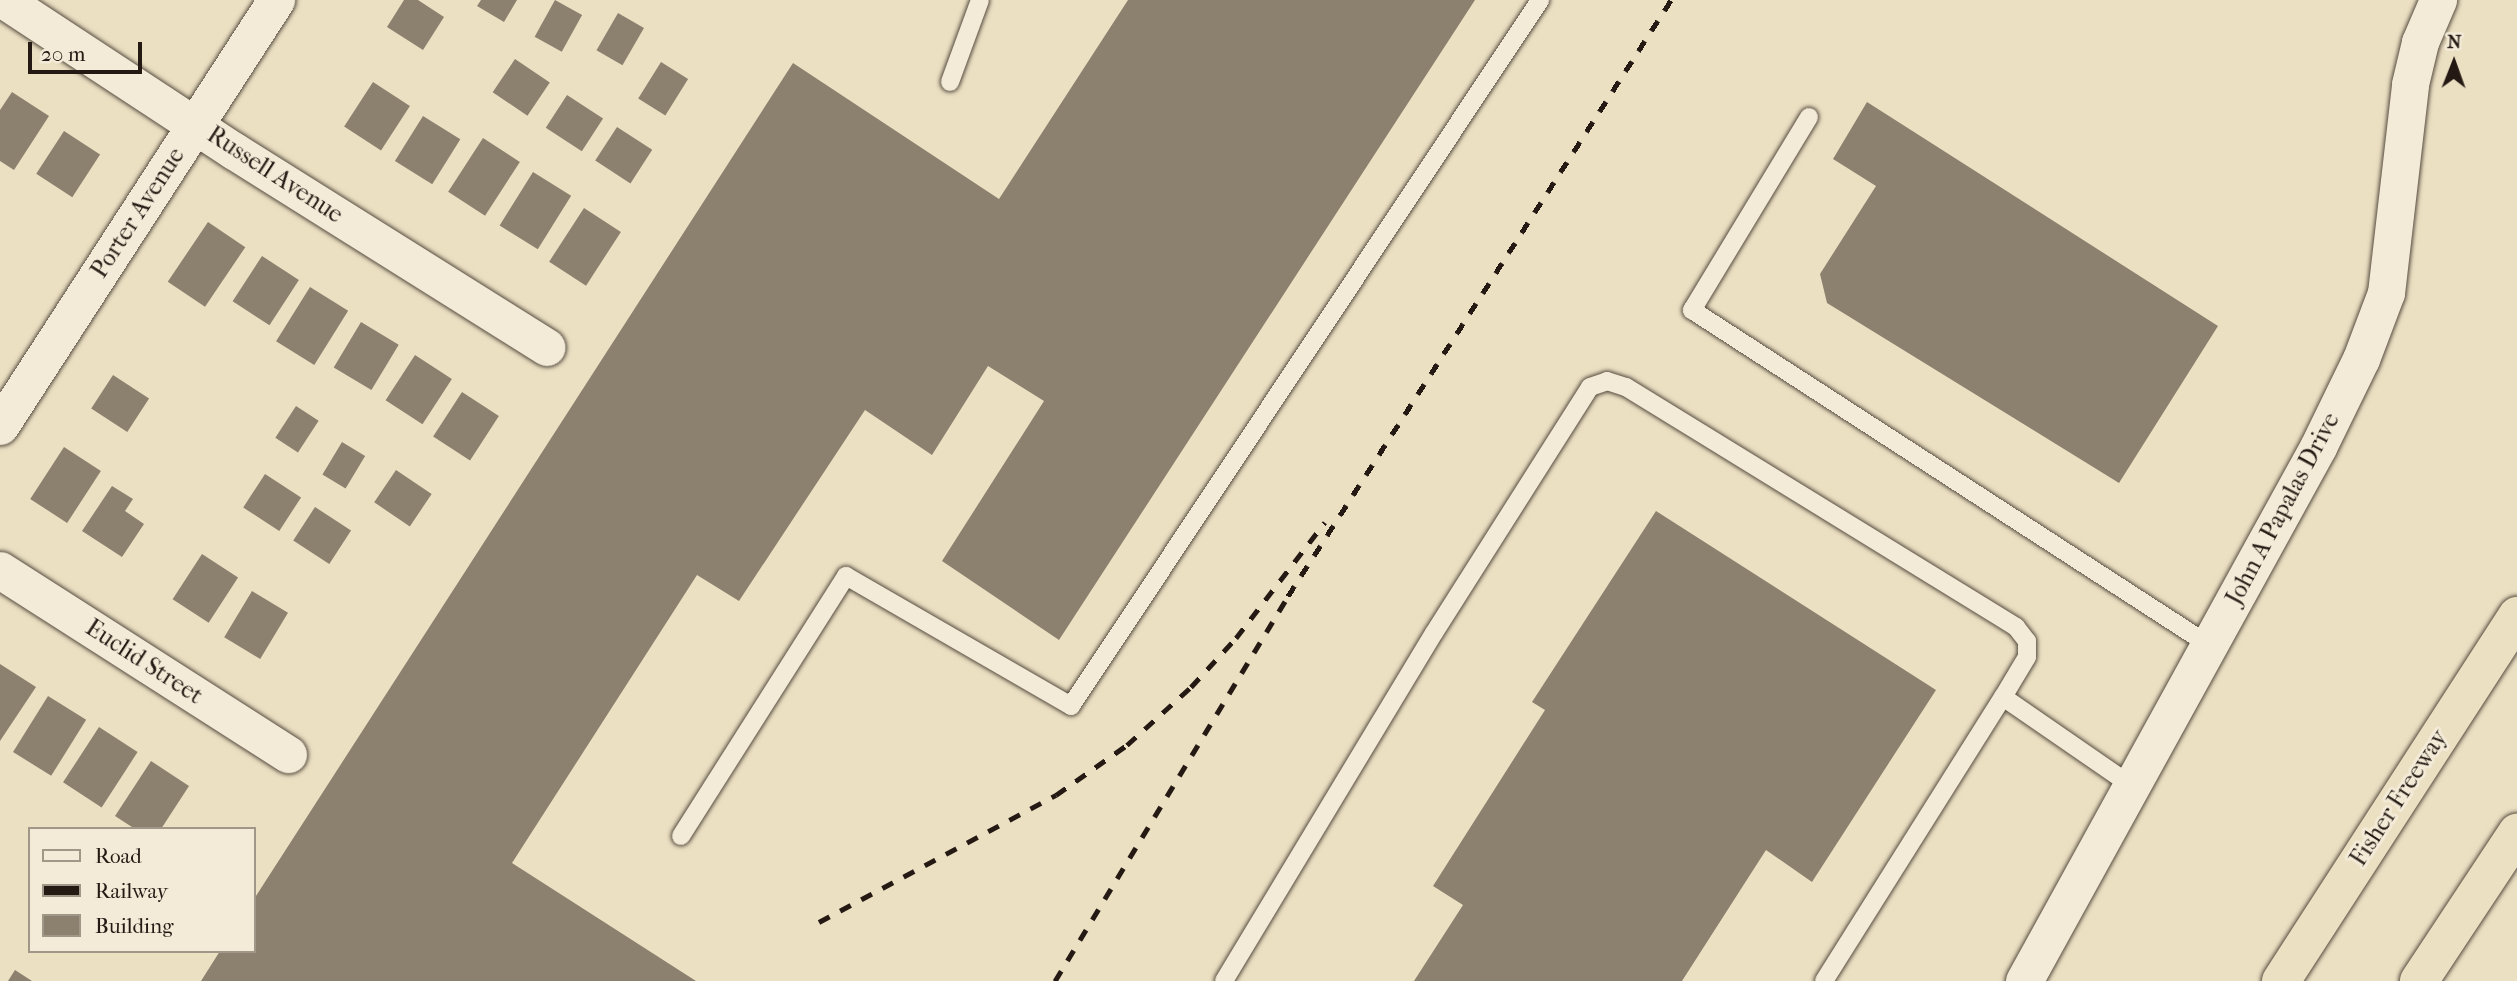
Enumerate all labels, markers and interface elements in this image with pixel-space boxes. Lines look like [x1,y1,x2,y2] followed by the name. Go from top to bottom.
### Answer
[32,28,145,72] scale bar
[2419,28,2489,98] north arrow
[2447,31,2462,53] text: N
[41,42,85,66] text: 20 m
[202,120,348,230] street label: Russell Avenue
[85,142,191,284] street label: Porter Avenue
[2220,408,2346,610] street label: John A Papalas Drive
[80,614,208,710] street label: Euclid Street
[2344,724,2454,872] street label: Fisher Freeway
[28,827,256,953] legend
[95,844,142,868] text: Road
[95,879,168,903] text: Railway
[95,914,173,938] text: Building

